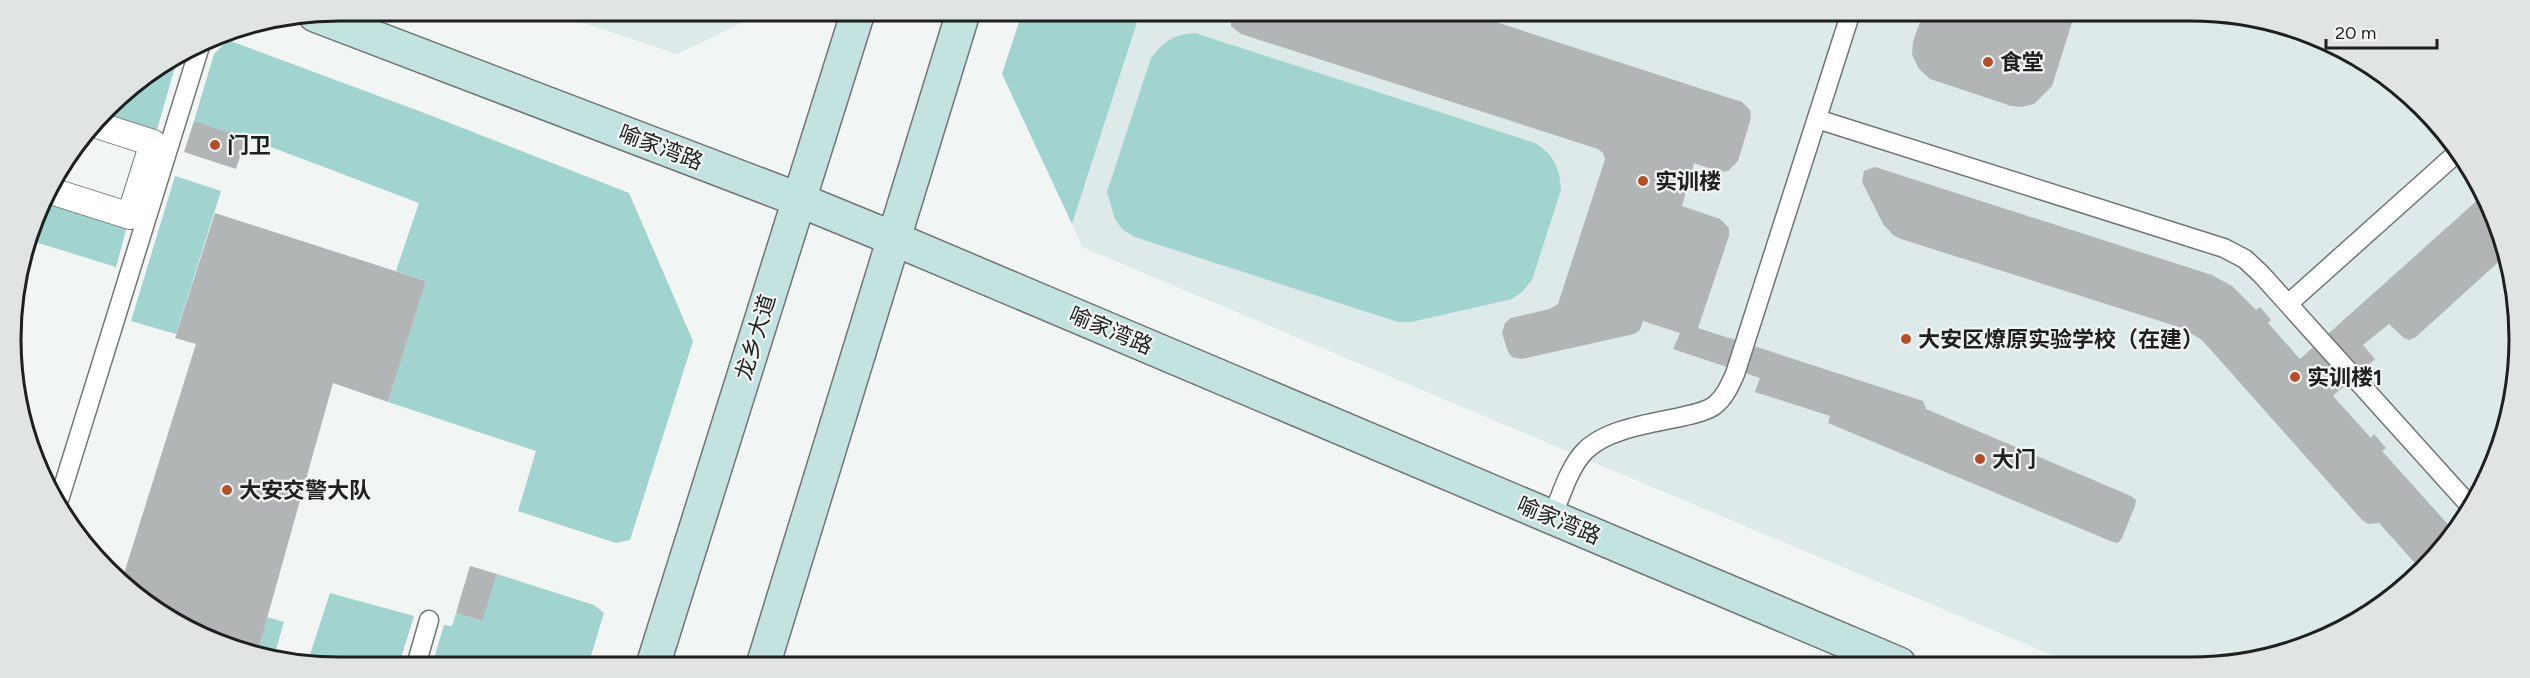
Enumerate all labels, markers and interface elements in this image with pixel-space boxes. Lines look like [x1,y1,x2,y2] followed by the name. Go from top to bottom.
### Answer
[2326,12,2437,50] scale bar
[2335,22,2376,44] text: 20 m
[2000,49,2044,76] place label: 食堂
[1981,55,1995,69] marker: 食堂
[615,119,707,176] street label: 喻家湾路
[227,132,271,159] place label: 门卫
[208,138,222,152] marker: 门卫
[1655,168,1721,195] place label: 实训楼
[1636,174,1650,188] marker: 实训楼
[730,291,781,383] street label: 龙乡大道
[1065,301,1157,360] street label: 喻家湾路
[1918,326,2204,353] place label: 大安区燎原实验学校（在建）
[1899,332,1913,346] marker: 大安区燎原实验学校（在建）
[2307,364,2382,391] place label: 实训楼1
[2288,370,2302,384] marker: 实训楼1
[1992,446,2036,473] place label: 大门
[1973,452,1987,466] marker: 大门
[239,477,371,504] place label: 大安交警大队
[220,483,234,497] marker: 大安交警大队
[1513,491,1605,550] street label: 喻家湾路

